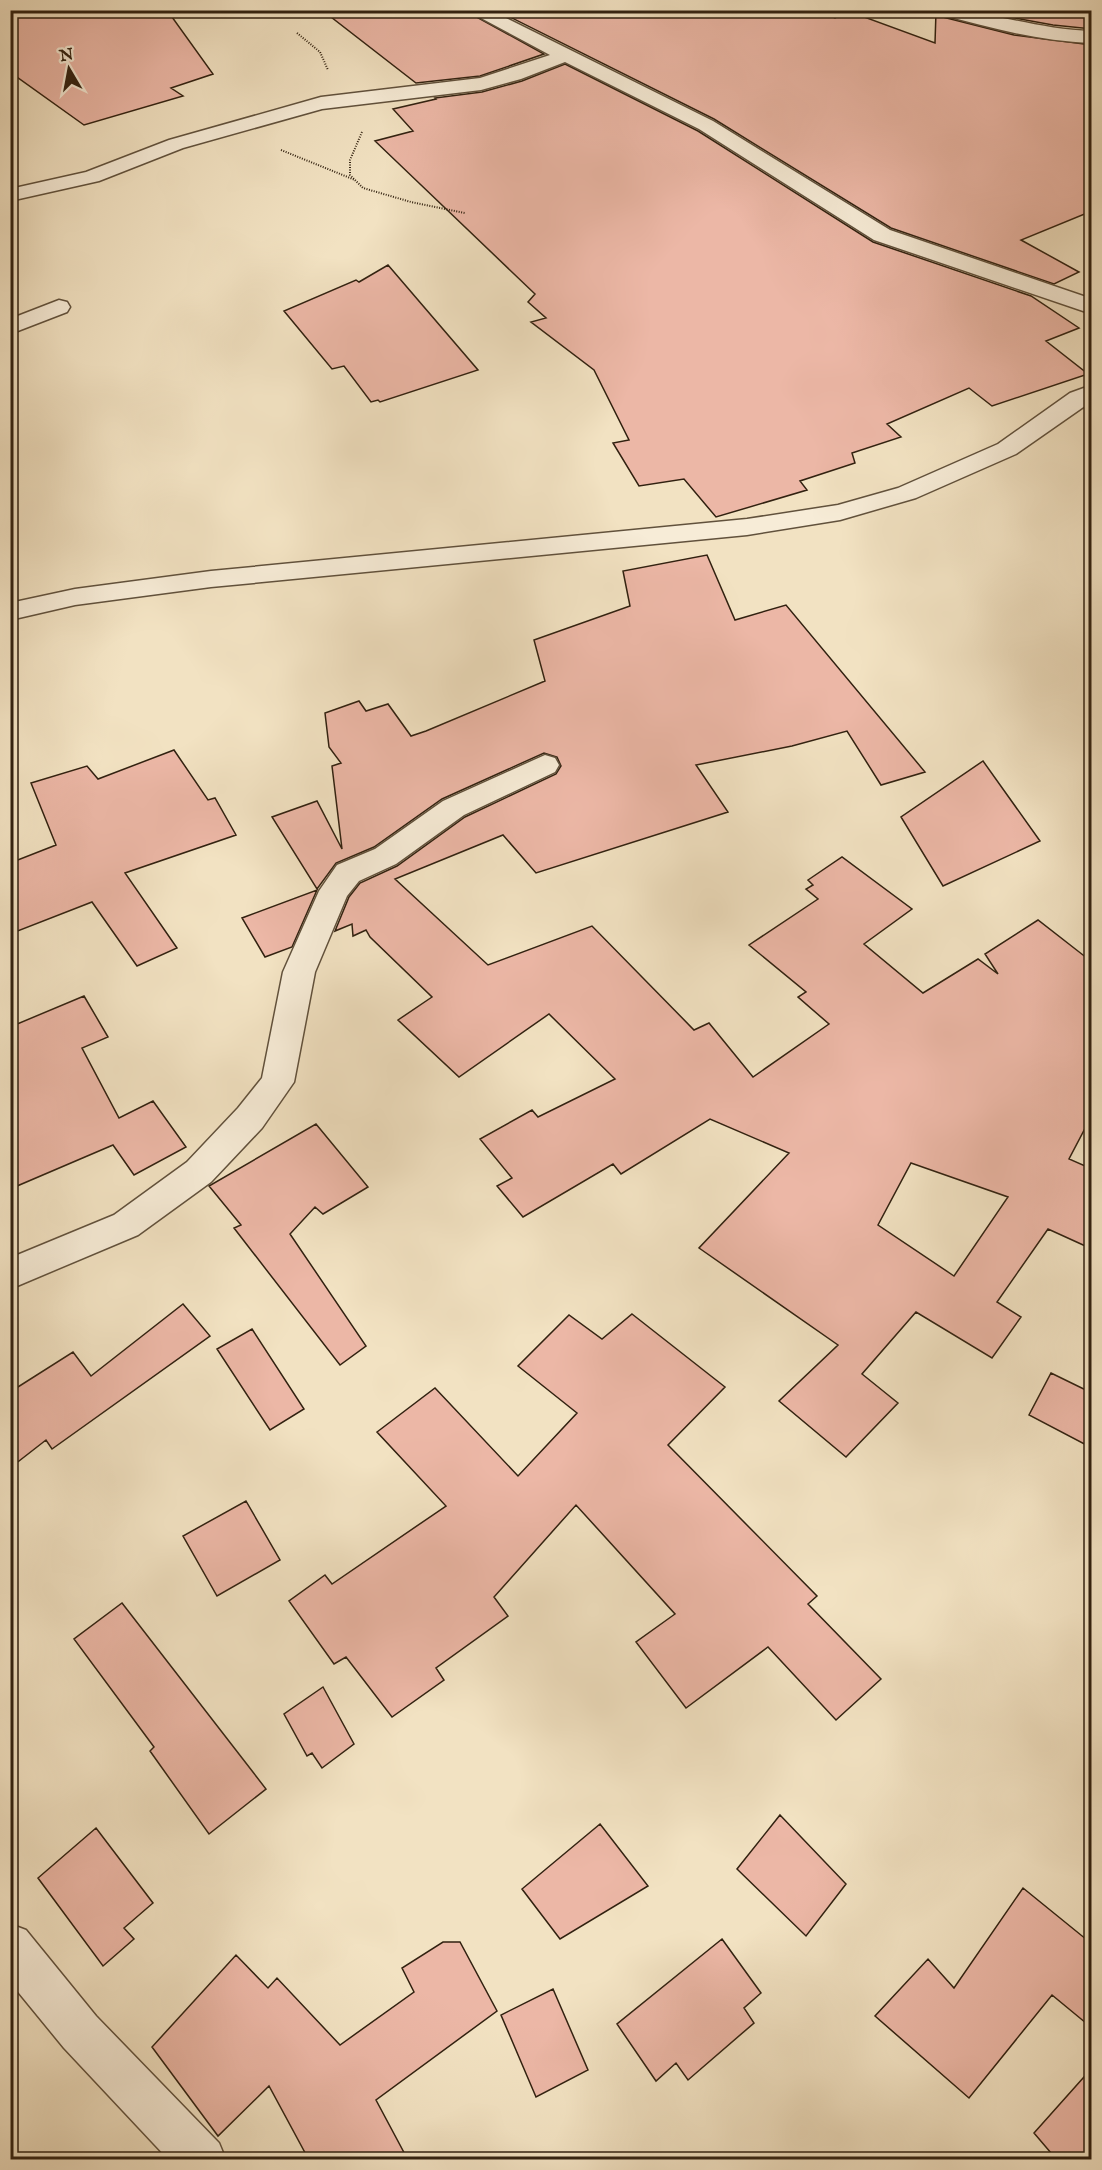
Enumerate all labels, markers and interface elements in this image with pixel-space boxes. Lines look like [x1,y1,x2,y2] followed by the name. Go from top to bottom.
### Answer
[39,39,99,99] north arrow
[57,45,75,67] text: N

